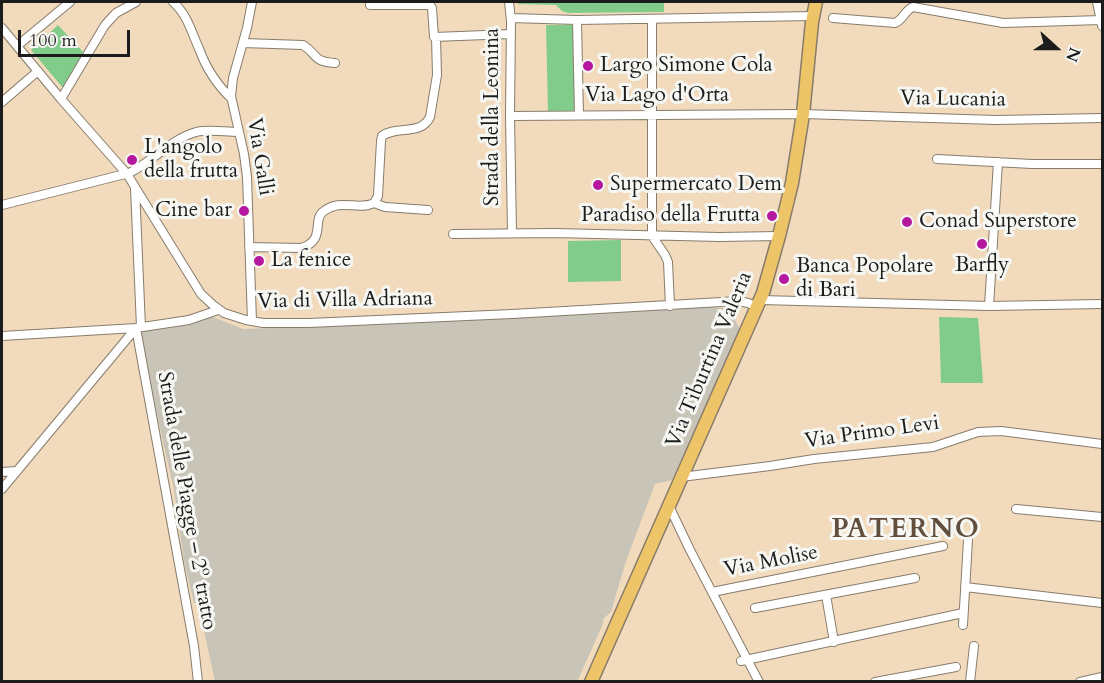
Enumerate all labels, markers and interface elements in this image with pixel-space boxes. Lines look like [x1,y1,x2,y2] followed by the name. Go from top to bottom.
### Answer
[21,18,134,56] scale bar
[1026,18,1086,78] north arrow
[29,28,77,53] text: 100 m
[480,28,506,206] street label: Strada della Leonina
[1060,44,1086,65] text: N
[600,53,773,79] place label: Largo Simone Cola
[581,59,595,73] marker: Largo Simone Cola
[585,83,729,109] street label: Via Lago d'Orta
[900,86,1006,114] street label: Via Lucania
[240,116,278,198] street label: Via Galli
[144,135,238,185] place label: L'angolo della frutta
[125,153,139,167] marker: L'angolo della frutta
[610,172,782,198] place label: Supermercato Dem
[591,178,605,192] marker: Supermercato Dem
[155,198,232,224] place label: Cine bar
[581,203,760,229] place label: Paradiso della Frutta
[237,204,251,218] marker: Cine bar
[765,209,779,223] marker: Paradiso della Frutta
[919,209,1077,235] place label: Conad Superstore
[900,215,914,229] marker: Conad Superstore
[975,237,989,251] marker: Barfly
[271,248,351,274] place label: La fenice
[955,253,1009,279] place label: Barfly
[252,254,266,268] marker: La fenice
[796,254,933,304] place label: Banca Popolare di Bari
[661,268,759,452] street label: Via Tiburtina Valeria
[777,272,791,286] marker: Banca Popolare di Bari
[257,287,433,315] street label: Via di Villa Adriana
[151,370,221,632] street label: Strada delle Piagge – 2º tratto
[803,411,941,455] street label: Via Primo Levi
[832,515,980,547] district label: PATERNO
[722,541,820,583] street label: Via Molise

